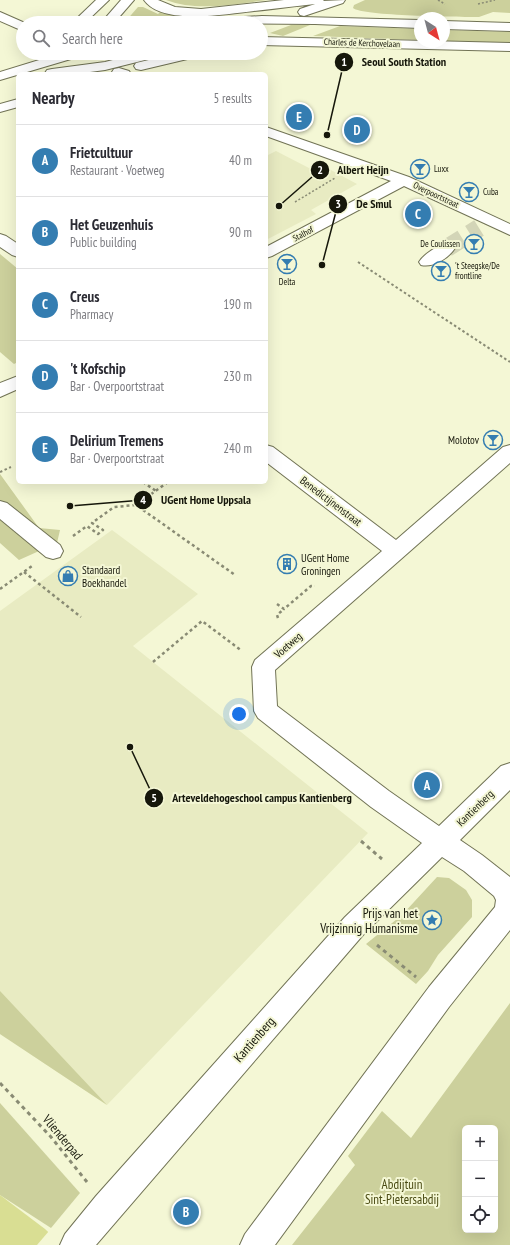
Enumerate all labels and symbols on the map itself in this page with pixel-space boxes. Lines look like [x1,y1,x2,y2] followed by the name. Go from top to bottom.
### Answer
[414,12,450,48] north arrow
[324,36,400,49] street label: Charles de Kerchovelaan
[334,50,454,74] callout: Seoul South Station
[341,54,347,69] text: 1
[362,54,446,69] text: Seoul South Station
[286,102,312,132] pin: E
[344,115,370,145] pin: D
[310,158,397,182] callout: Albert Heijn
[409,158,431,180] bar icon: Luxx
[317,162,323,177] text: 2
[336,162,389,177] text: Albert Heijn
[434,163,449,174] place label: Luxx
[412,179,461,210] street label: Overpoortstraat
[458,181,480,203] bar icon: Cuba
[483,186,499,197] place label: Cuba
[328,192,400,216] callout: De Smul
[335,196,341,211] text: 3
[356,196,392,211] text: De Smul
[405,199,431,229] pin: C
[290,223,316,244] street label: Stalhof
[463,233,485,255] bar icon: De Coulissen
[420,238,460,249] place label: De Coulissen
[276,253,298,275] bar icon: Delta
[430,260,452,282] bar icon: 't Steegske/De frontline
[455,260,500,281] place label: 't Steegske/De frontline
[279,276,296,287] place label: Delta
[482,429,504,451] bar icon: Molotov
[448,433,480,447] place label: Molotov
[297,473,365,529] street label: Benedictijnenstraat
[133,488,259,512] callout: UGent Home Uppsala
[140,492,146,507] text: 4
[161,492,251,507] text: UGent Home Uppsala
[301,551,350,578] place label: UGent Home Groningen
[276,553,298,575] building icon: UGent Home Groningen
[82,563,127,590] place label: Standaard Boekhandel
[57,565,79,587] shop icon: Standaard Boekhandel
[270,629,305,662] street label: Voetweg
[229,704,249,724] your location
[414,770,440,800] pin: A
[144,786,360,810] callout: Arteveldehogeschool campus Kantienberg
[453,787,497,829] street label: Kantienberg
[151,790,157,805] text: 5
[171,790,352,805] text: Arteveldehogeschool campus Kantienberg
[319,905,418,937] place label: Prijs van het Vrijzinnig Humanisme
[421,909,443,931] place icon: Prijs van het Vrijzinnig Humanisme
[230,1013,279,1066] street label: Kantienberg
[38,1110,86,1163] street label: Vlienderpad
[365,1176,439,1208] park label: Abdijtuin Sint-Pietersabdij
[173,1197,199,1227] pin: B

